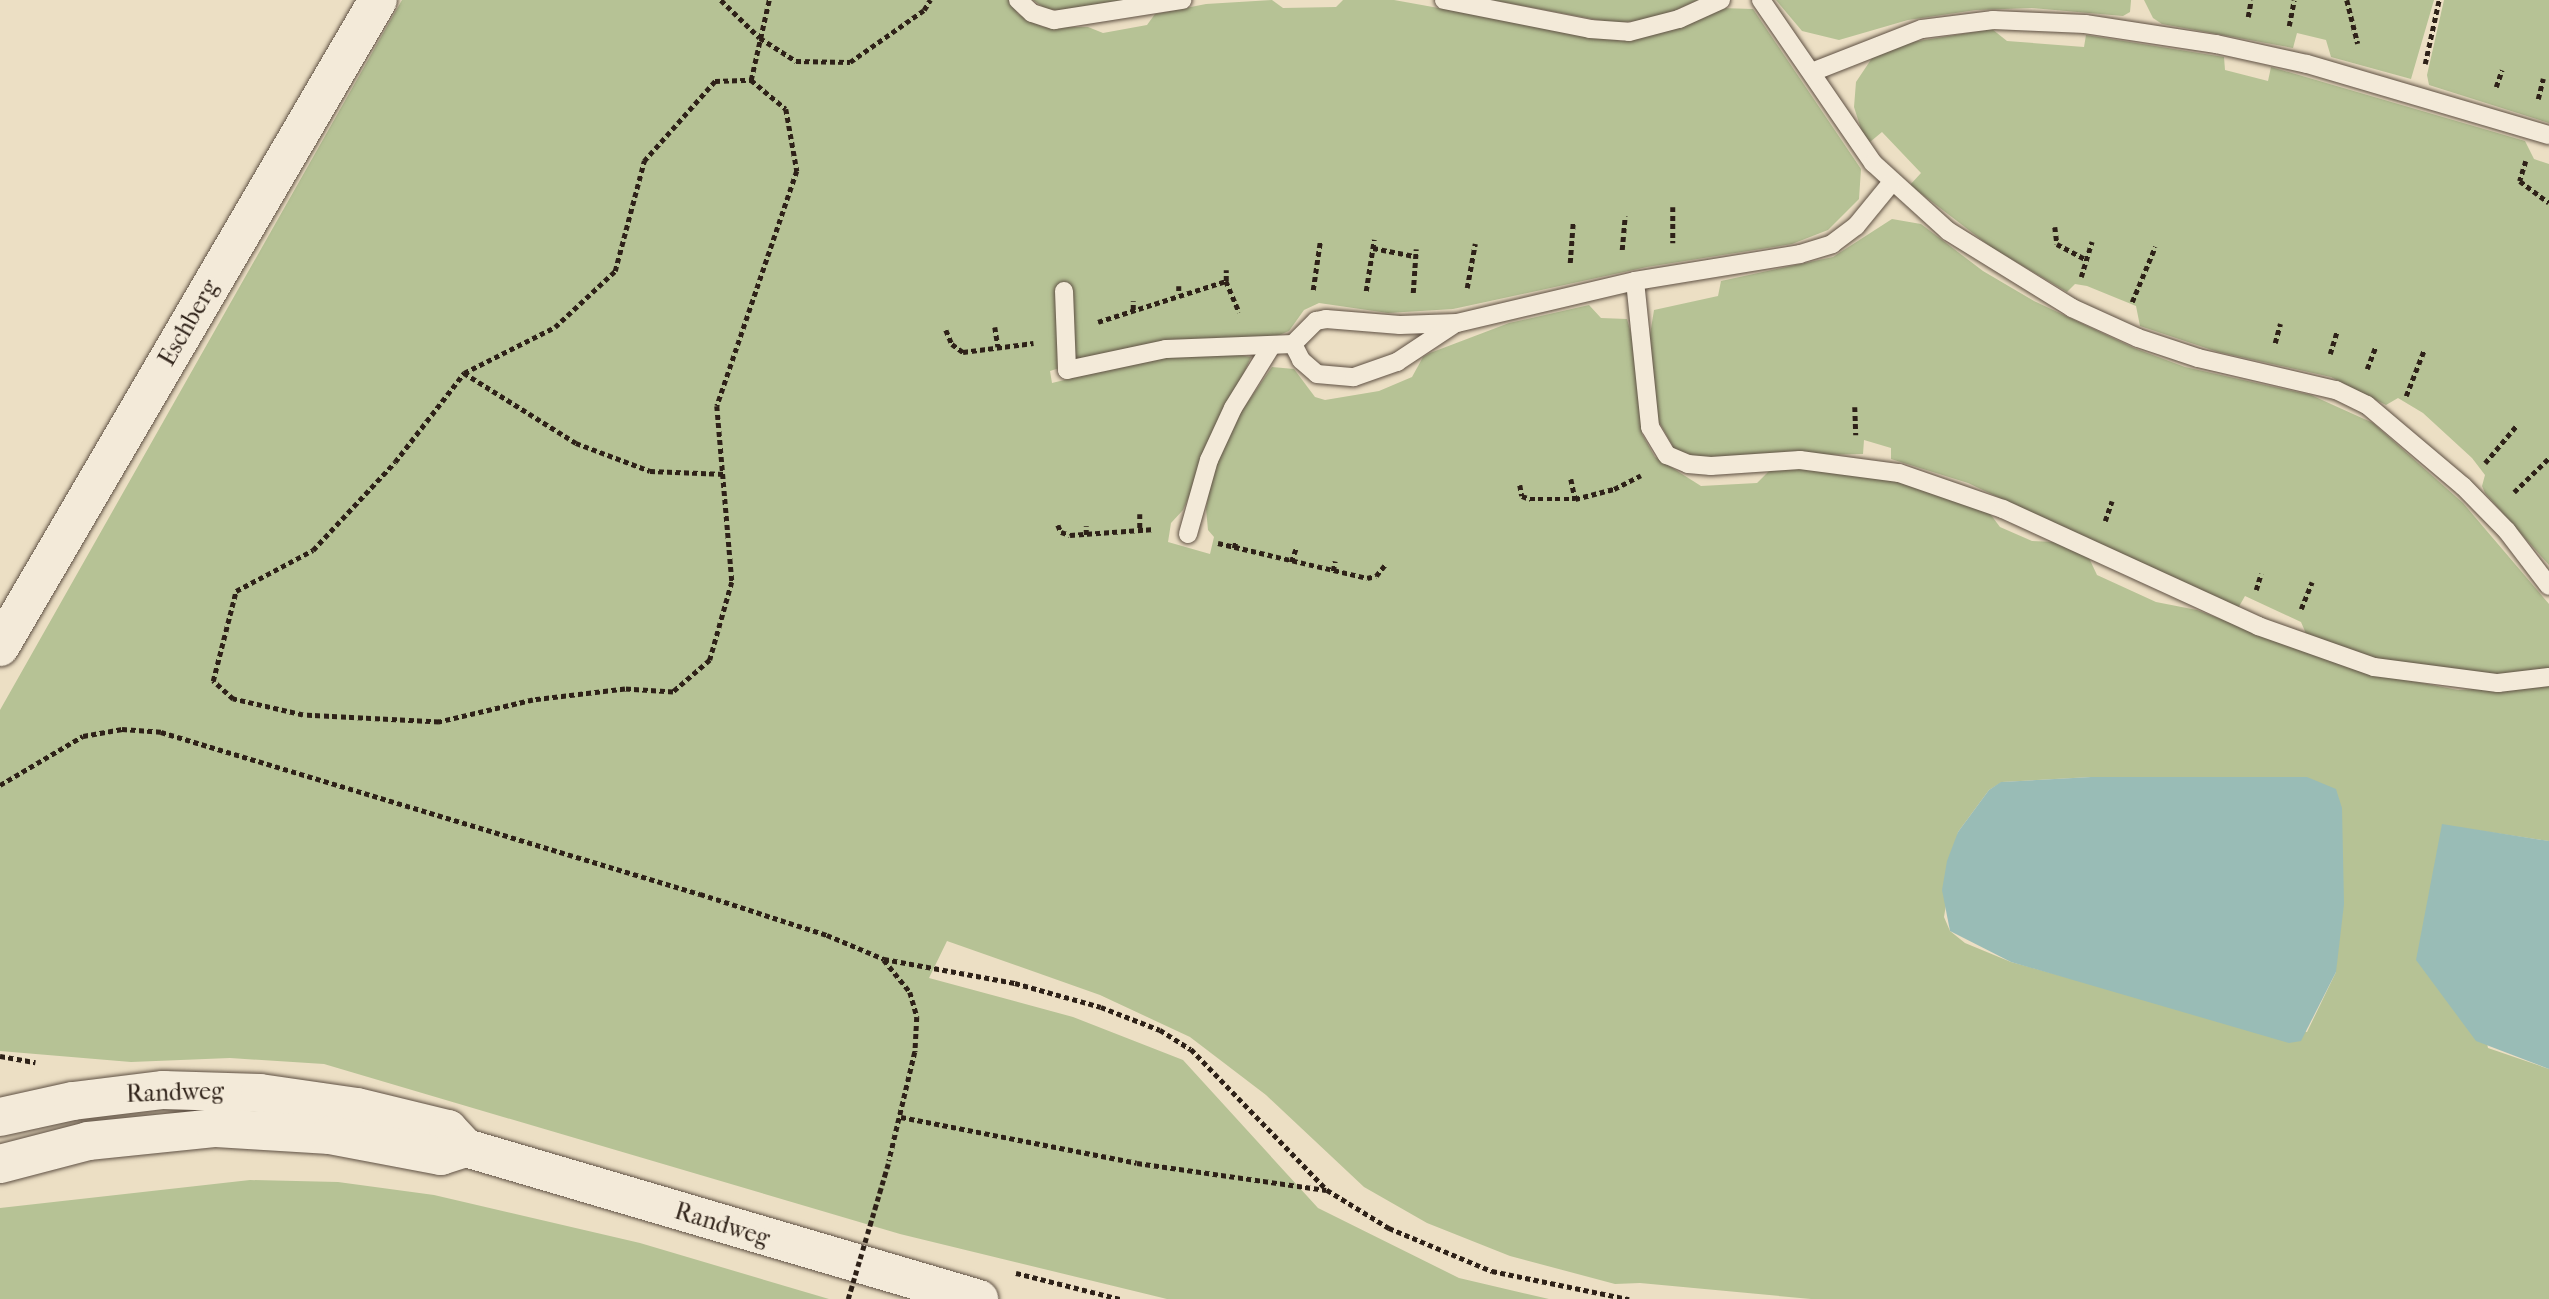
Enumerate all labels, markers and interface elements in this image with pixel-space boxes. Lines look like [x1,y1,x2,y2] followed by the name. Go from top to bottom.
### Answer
[153,275,225,371] street label: Eschberg
[126,1077,224,1109] street label: Randweg
[671,1197,773,1253] street label: Randweg

